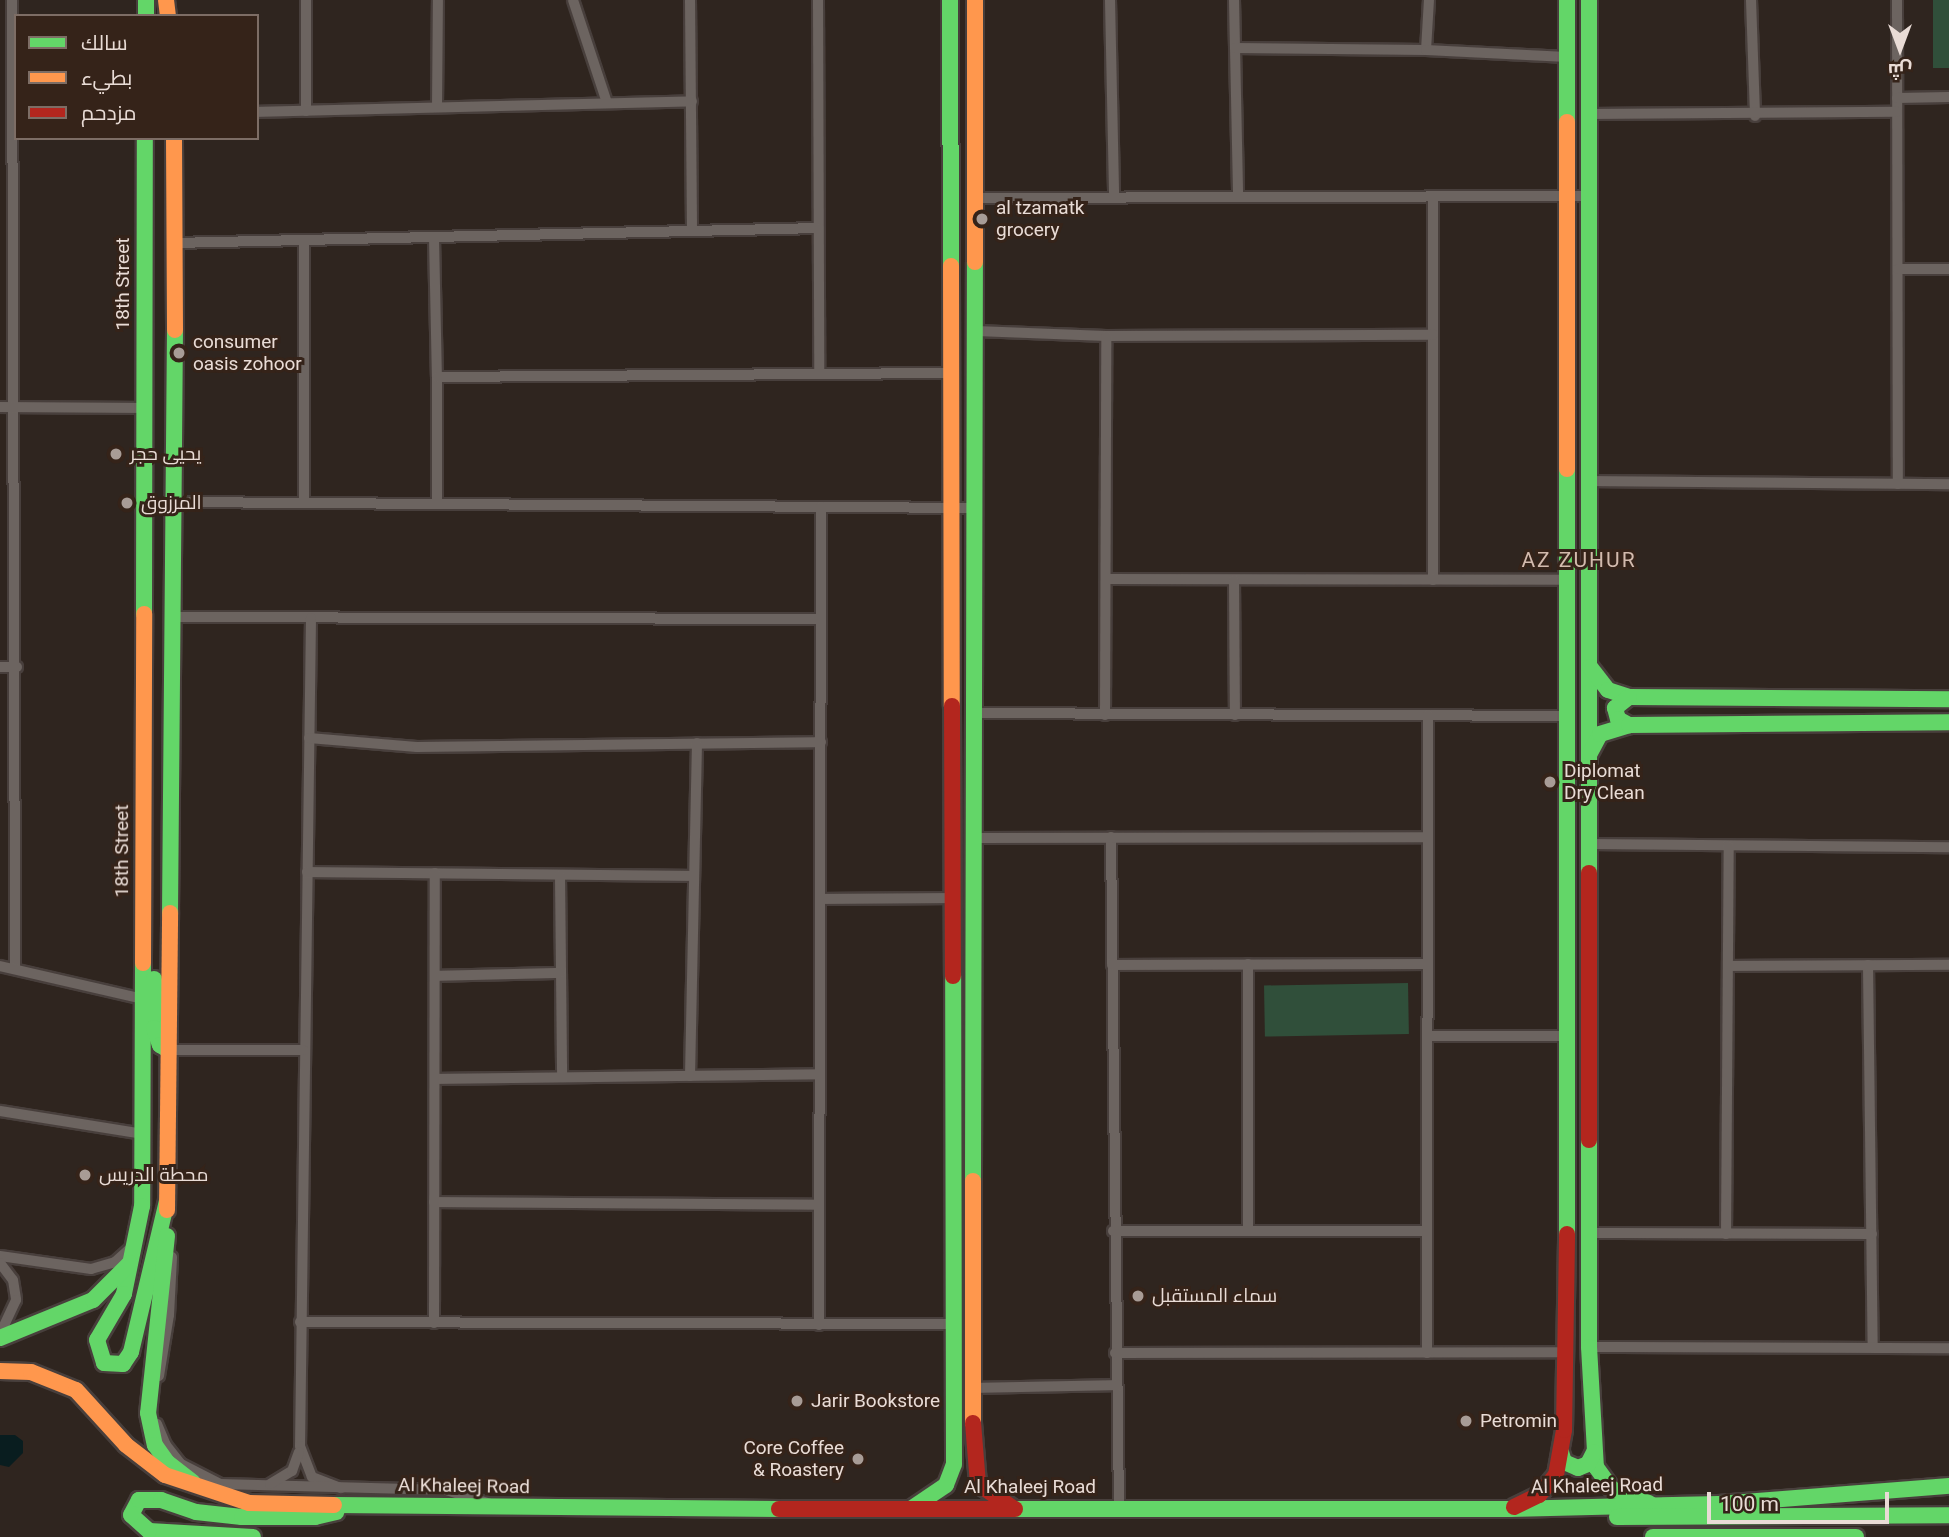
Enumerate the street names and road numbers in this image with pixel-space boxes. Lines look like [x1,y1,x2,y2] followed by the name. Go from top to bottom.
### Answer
[112,238,134,330] street label: 18th Street
[111,805,133,897] street label: 18th Street
[398,1473,530,1499] street label: Al Khaleej Road
[1531,1473,1663,1499] street label: Al Khaleej Road
[964,1476,1096,1498] street label: Al Khaleej Road

